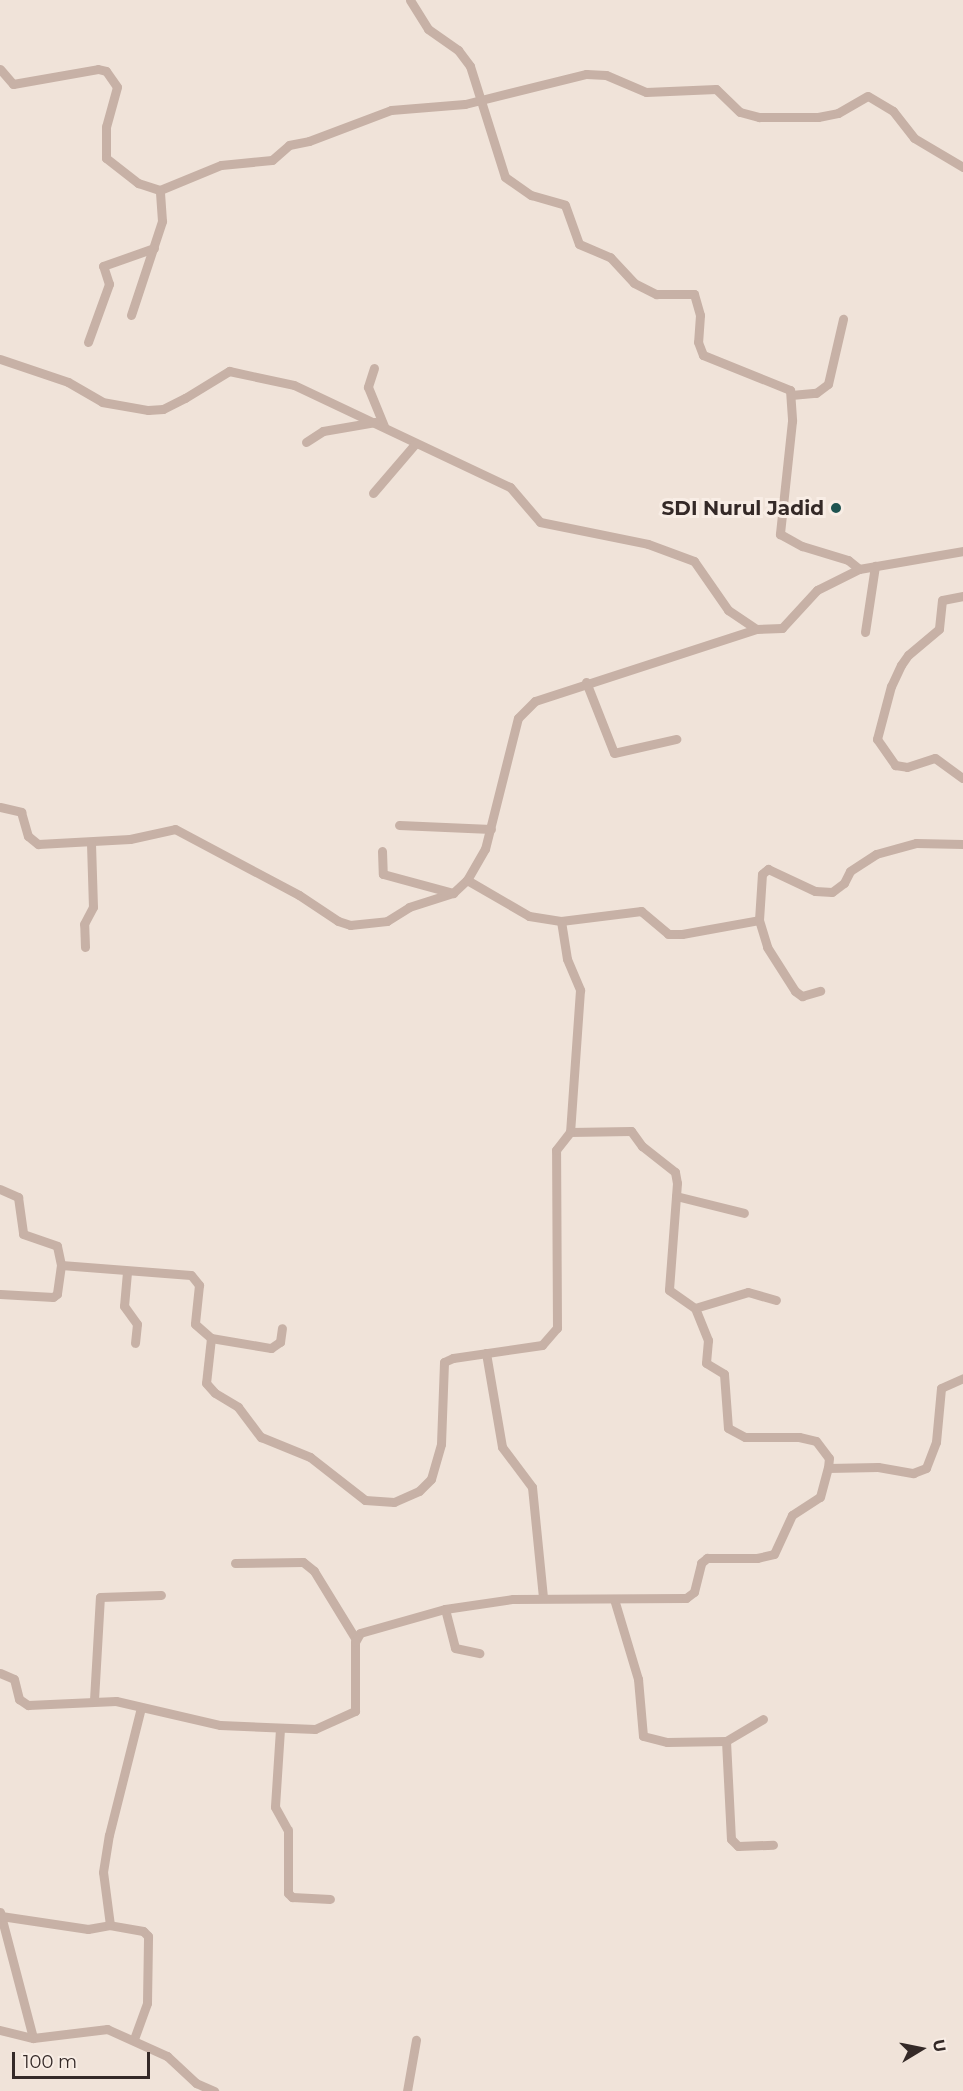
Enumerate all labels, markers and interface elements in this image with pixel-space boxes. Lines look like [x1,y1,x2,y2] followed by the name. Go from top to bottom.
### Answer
[662,496,824,520] place label: SDI Nurul Jadid
[829,501,843,515] marker: SDI Nurul Jadid
[891,2019,951,2079] north arrow
[929,2038,950,2054] text: U
[15,2040,153,2078] scale bar
[23,2051,77,2073] text: 100 m

